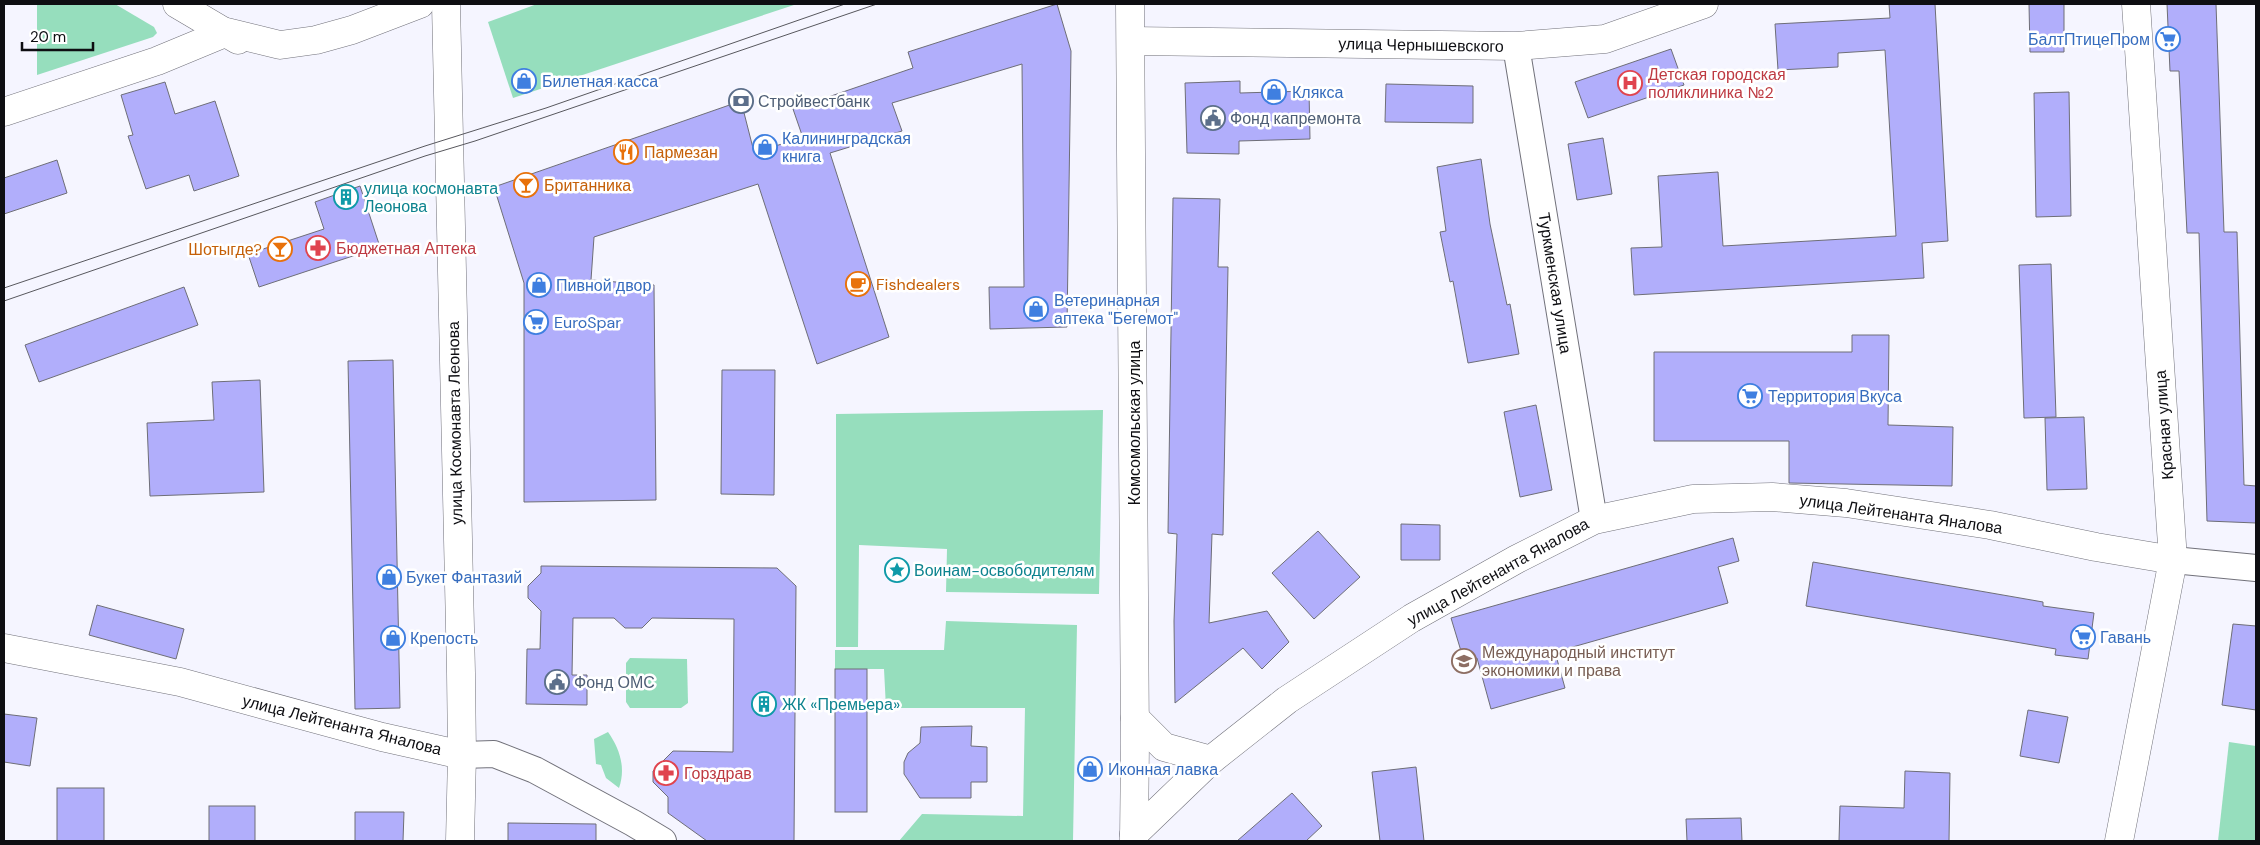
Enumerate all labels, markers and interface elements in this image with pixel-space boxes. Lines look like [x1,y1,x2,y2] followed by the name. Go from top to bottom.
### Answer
[22,20,94,52] scale bar
[2155,26,2181,52] supermarket icon: БалтПтицеПром
[30,27,66,47] text: 20 m
[2028,29,2150,50] place label: БалтПтицеПром
[1338,33,1504,57] street label: улица Чернышевского
[1648,64,1786,103] place label: Детская городская поликлиника №2
[511,68,537,94] shop icon: Билетная касса
[1617,70,1643,96] hospital icon: Детская городская поликлиника №2
[542,71,658,92] place label: Билетная касса
[1261,79,1287,105] shop icon: Клякса
[1292,82,1344,103] place label: Клякса
[728,88,754,114] bank icon: Стройвестбанк
[758,91,871,112] place label: Стройвестбанк
[1200,105,1226,131] public building icon: Фонд капремонта
[1230,108,1361,129] place label: Фонд капремонта
[782,128,911,167] place label: Калининградская книга
[752,134,778,160] shop icon: Калининградская книга
[613,139,639,165] restaurant icon: Пармезан
[644,142,718,163] place label: Пармезан
[513,172,539,198] bar icon: Британника
[544,175,631,196] place label: Британника
[364,178,498,217] place label: улица космонавта Леонова
[333,184,359,210] building icon: улица космонавта Леонова
[1533,211,1577,355] street label: Туркменская улица
[305,235,331,261] pharmacy icon: Бюджетная Аптека
[267,236,293,262] bar icon: Шотыгде?
[336,238,476,259] place label: Бюджетная Аптека
[188,239,262,260] place label: Шотыгде?
[845,271,871,297] cafe icon: Fishdealers
[526,272,552,298] shop icon: Пивной двор
[876,274,960,295] place label: Fishdealers
[556,275,651,296] place label: Пивной двор
[1054,290,1178,329] place label: Ветеринарная аптека "Бегемот"
[1023,296,1049,322] shop icon: Ветеринарная аптека "Бегемот"
[523,309,549,335] supermarket icon: EuroSpar
[554,312,621,333] place label: EuroSpar
[443,321,467,525] street label: улица Космонавта Леонова
[1124,341,1145,505] street label: Комсомольская улица
[2150,369,2178,480] street label: Красная улица
[1737,383,1763,409] supermarket icon: Территория Вкуса
[1768,386,1902,407] place label: Территория Вкуса
[1798,489,2004,539] street label: улица Лейтенанта Яналова
[1404,513,1593,631] street label: улица Лейтенанта Яналова
[884,557,910,583] place icon: Воинам-освободителям
[914,560,1095,581] place label: Воинам-освободителям
[376,564,402,590] shop icon: Букет Фантазий
[406,567,522,588] place label: Букет Фантазий
[2070,624,2096,650] supermarket icon: Гавань
[380,625,406,651] shop icon: Крепость
[2100,627,2151,648] place label: Гавань
[410,628,478,649] place label: Крепость
[1482,642,1676,681] place label: Международный институт экономики и права
[1451,648,1477,674] school or university icon: Международный институт экономики и права
[544,669,570,695] public building icon: Фонд ОМС
[574,672,655,693] place label: Фонд ОМС
[240,690,444,760] street label: улица Лейтенанта Яналова
[751,691,777,717] building icon: ЖК «Премьера»
[782,694,900,715] place label: ЖК «Премьера»
[1077,756,1103,782] shop icon: Иконная лавка
[1108,759,1218,780] place label: Иконная лавка
[653,760,679,786] pharmacy icon: Горздрав
[684,763,752,784] place label: Горздрав

